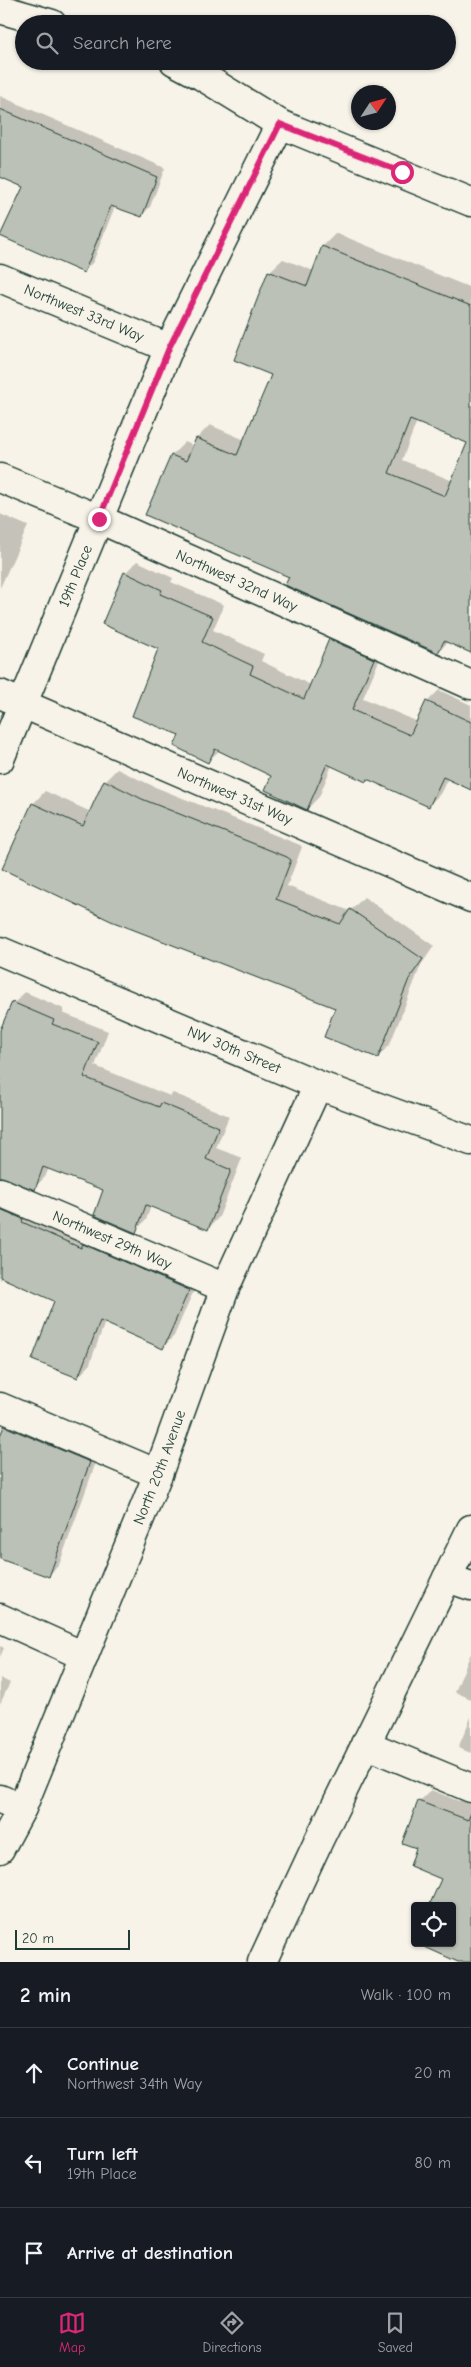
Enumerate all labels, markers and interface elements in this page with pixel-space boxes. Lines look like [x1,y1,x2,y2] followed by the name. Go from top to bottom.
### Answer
[15,15,456,70] search box
[33,29,61,57] icon: search
[73,32,172,54] text: Search here
[351,85,396,130] north arrow
[391,161,414,184] route start
[21,280,147,346] street label: Northwest 33rd Way
[88,508,111,531] route end
[55,542,96,610] street label: 19th Place
[173,546,301,616] street label: Northwest 32nd Way
[175,763,295,829] street label: Northwest 31st Way
[185,1022,284,1078] street label: NW 30th Street
[50,1207,175,1273] street label: Northwest 29th Way
[129,1407,189,1527] street label: North 20th Avenue
[411,1902,456,1947] map controls
[411,1902,456,1947] button: locate
[15,1927,130,1950] scale bar
[22,1930,54,1947] text: 20 m
[20,1983,71,2007] text: 2 min
[361,1986,451,2004] text: Walk · 100 m
[67,2053,139,2075] text: Continue
[20,2059,48,2087] icon: ahead
[414,2064,451,2082] text: 20 m
[67,2075,202,2093] text: Northwest 34th Way
[67,2143,138,2165] text: Turn left
[20,2149,48,2177] icon: left
[414,2154,451,2172] text: 80 m
[67,2165,137,2183] text: 19th Place
[20,2239,48,2267] icon: arrive
[67,2242,233,2264] text: Arrive at destination
[58,2309,86,2356] tab: Map
[202,2309,262,2356] tab: Directions
[378,2309,413,2356] tab: Saved

